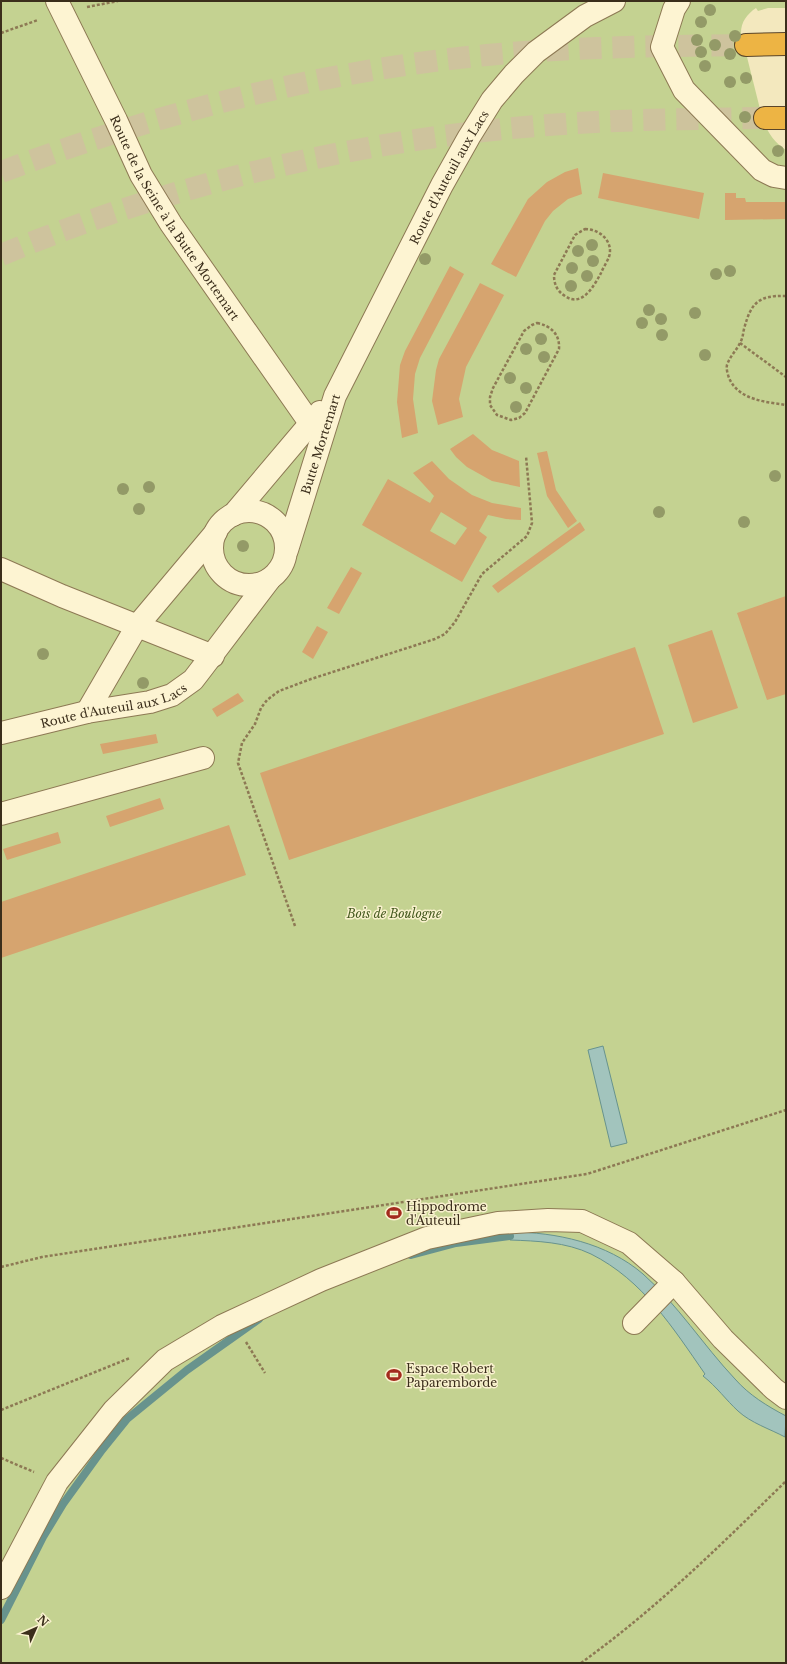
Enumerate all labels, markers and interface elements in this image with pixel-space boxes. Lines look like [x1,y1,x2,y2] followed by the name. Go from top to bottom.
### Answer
[406,107,491,247] street label: Route d'Auteuil aux Lacs
[107,112,243,323] street label: Route de la Seine à la Butte Mortemart
[297,392,343,496] street label: Butte Mortemart
[39,680,189,731] street label: Route d'Auteuil aux Lacs
[346,906,442,921] park label: Bois de Boulogne
[406,1199,487,1228] place label: Hippodrome d'Auteuil
[385,1204,403,1222] sports icon: Hippodrome d'Auteuil
[406,1361,497,1390] place label: Espace Robert Paparemborde
[385,1366,403,1384] sports icon: Espace Robert Paparemborde
[16,1608,56,1648] north arrow
[34,1612,52,1630] text: N

